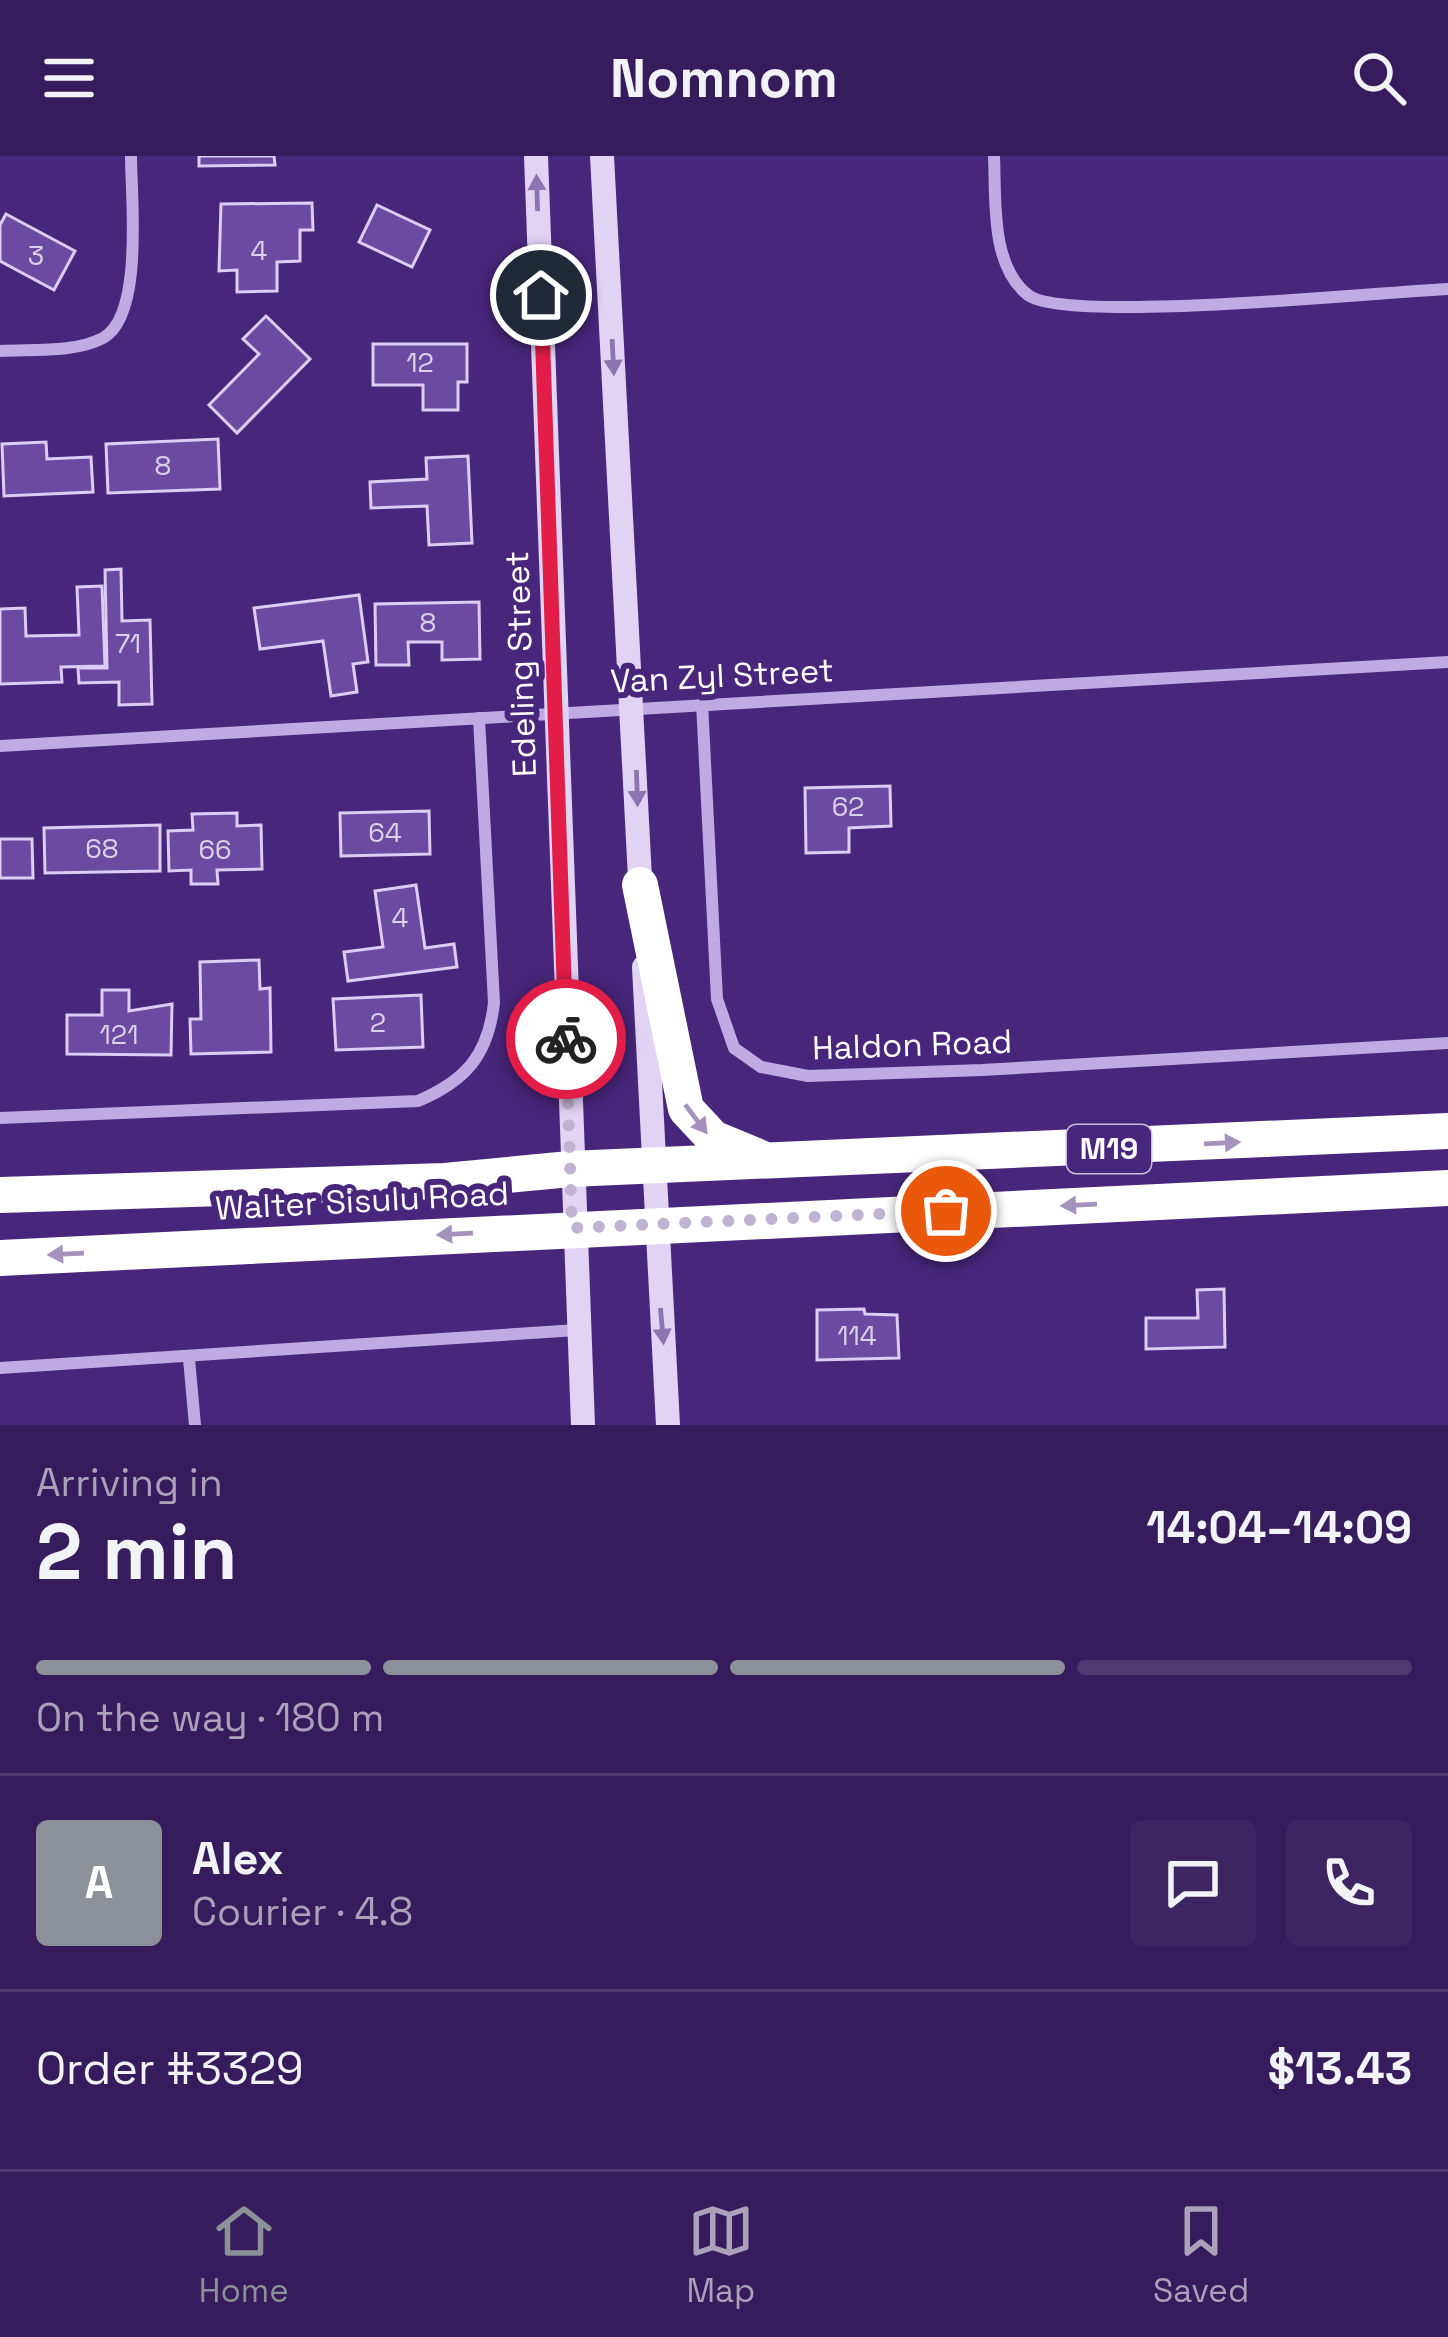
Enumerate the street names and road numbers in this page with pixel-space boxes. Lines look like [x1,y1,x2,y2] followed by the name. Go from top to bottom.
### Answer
[496,550,546,778] street label: Edeling Street
[609,649,835,703] street label: Van Zyl Street
[811,1021,1013,1069] street label: Haldon Road
[1067,1125,1151,1173] road number: M19
[214,1172,510,1230] street label: Walter Sisulu Road

